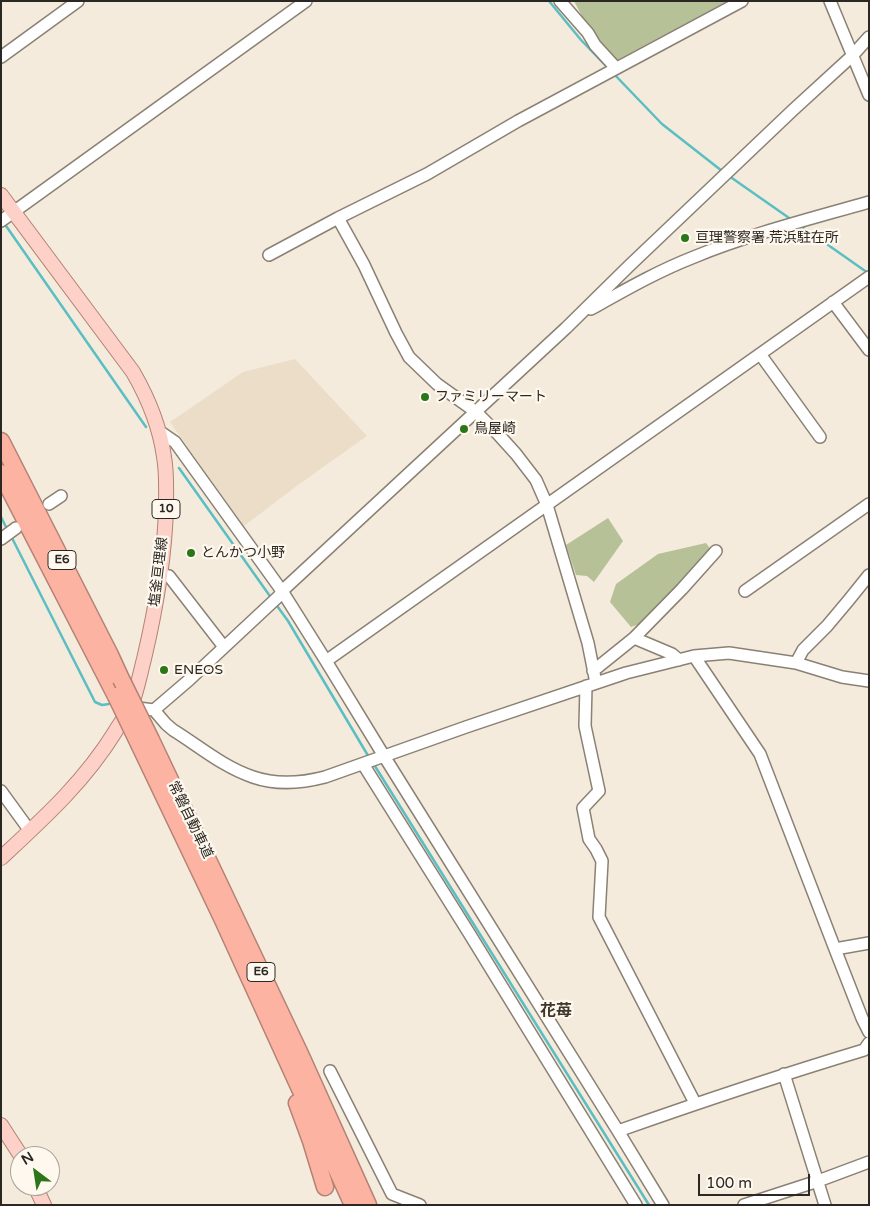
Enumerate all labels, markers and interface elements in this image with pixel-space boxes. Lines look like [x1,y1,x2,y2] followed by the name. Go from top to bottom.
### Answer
[695,230,839,246] place label: 亘理警察署 荒浜駐在所
[679,232,691,244] marker: 亘理警察署 荒浜駐在所
[435,389,547,405] place label: ファミリーマート
[419,391,431,403] marker: ファミリーマート
[474,421,516,437] place label: 鳥屋崎
[458,423,470,435] marker: 鳥屋崎
[152,499,180,518] road number: 10
[146,536,172,608] street label: 塩釜亘理線
[201,545,285,561] place label: とんかつ小野
[185,547,197,559] marker: とんかつ小野
[48,550,76,570] road number: E6
[174,662,223,678] place label: ENEOS
[158,664,170,676] marker: ENEOS
[164,779,216,861] street label: 常磐自動車道
[247,962,275,982] road number: E6
[540,1002,572,1022] district label: 花苺
[10,1146,60,1196] north arrow
[18,1148,37,1169] text: N
[700,1164,812,1196] scale bar
[706,1174,752,1192] text: 100 m

